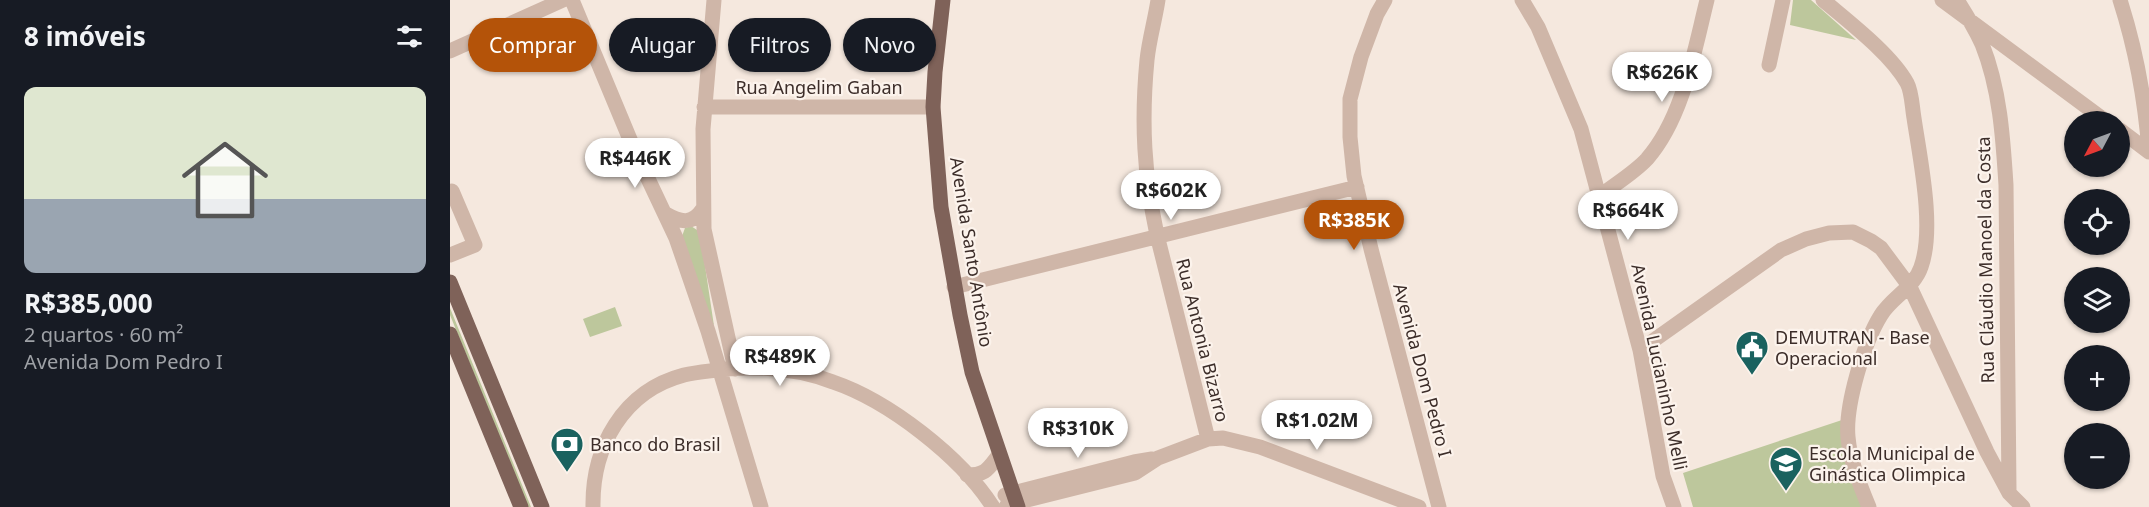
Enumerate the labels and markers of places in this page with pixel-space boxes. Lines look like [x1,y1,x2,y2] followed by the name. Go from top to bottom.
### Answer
[1613,52,1711,103] pin: R$626K
[586,138,684,189] pin: R$446K
[1122,170,1220,221] pin: R$602K
[1579,190,1677,241] pin: R$664K
[1305,200,1403,251] pin: R$385K
[1775,325,1930,370] place label: DEMUTRAN - Base Operacional
[1734,329,1770,376] public building icon: DEMUTRAN - Base Operacional
[731,336,829,387] pin: R$489K
[1262,400,1372,451] pin: R$1.02M
[1029,408,1127,459] pin: R$310K
[549,426,585,473] bank icon: Banco do Brasil
[590,432,721,456] place label: Banco do Brasil
[1809,441,1975,486] place label: Escola Municipal de Ginástica Olimpica
[1768,445,1804,492] school or university icon: Escola Municipal de Ginástica Olimpica

